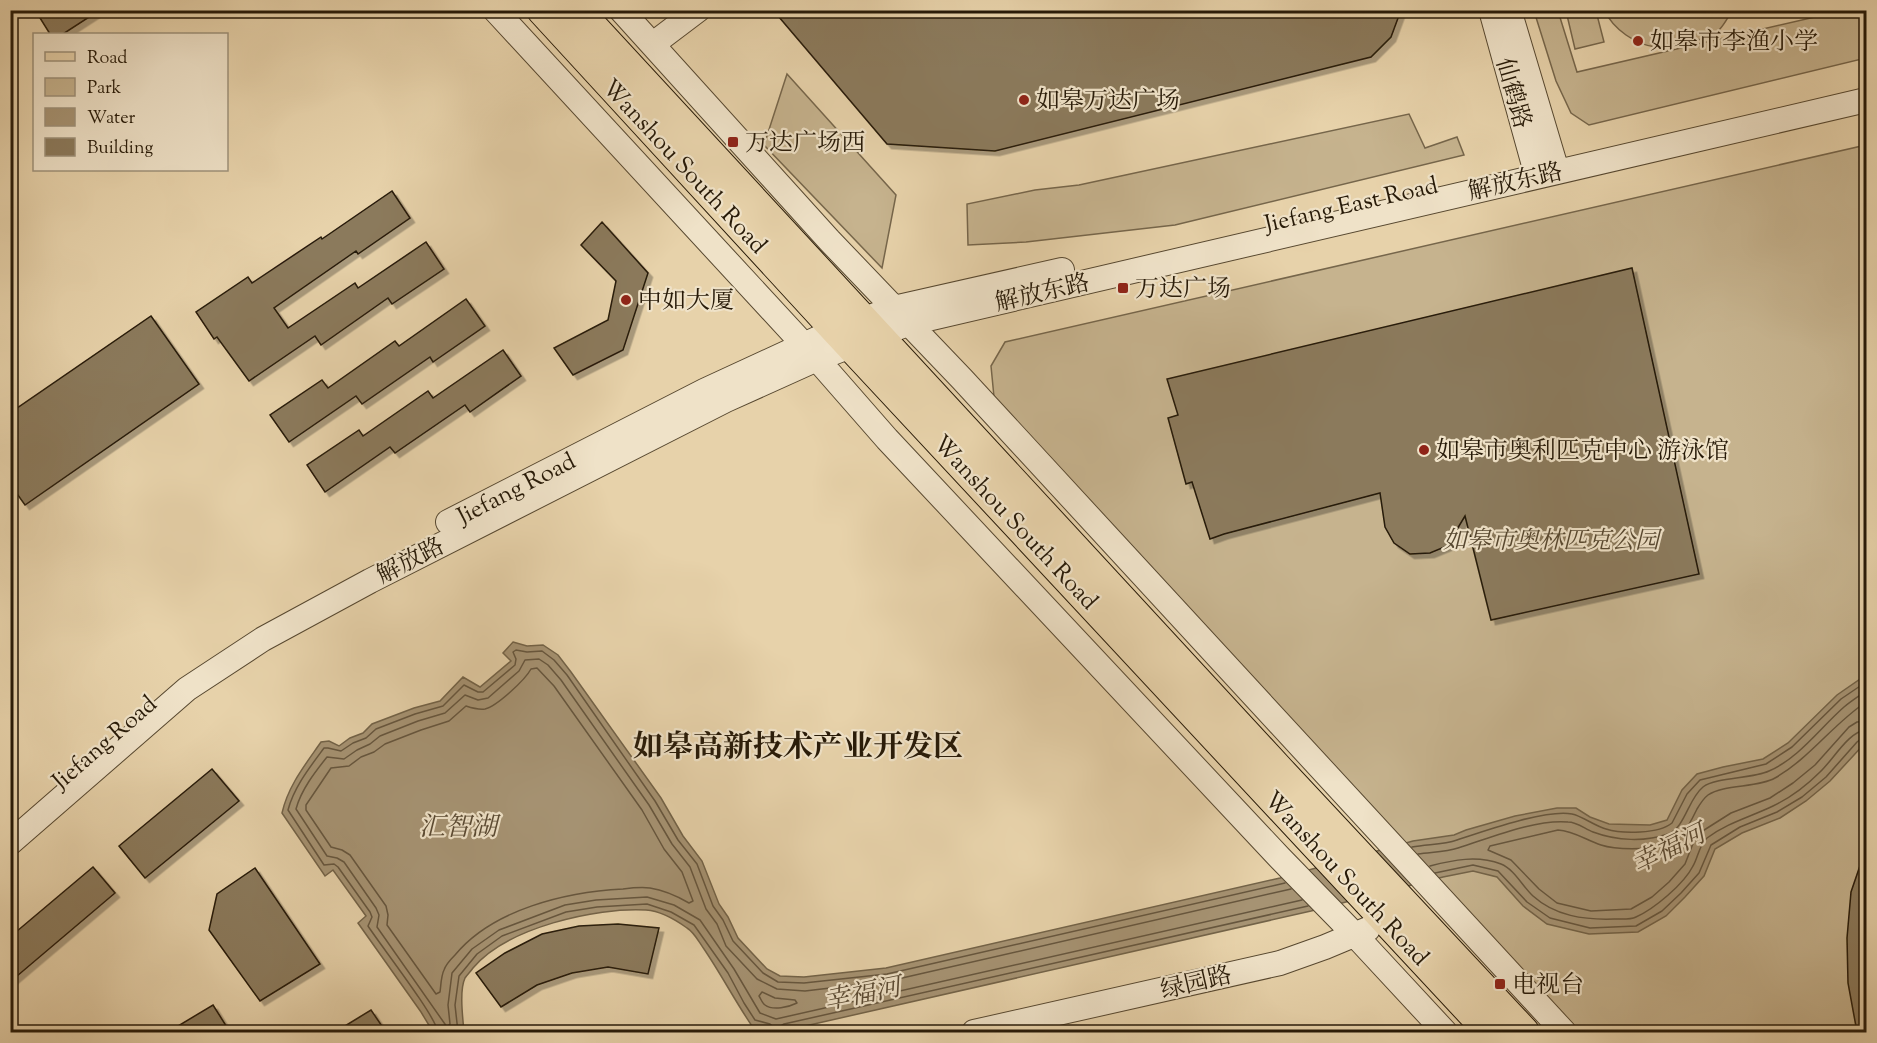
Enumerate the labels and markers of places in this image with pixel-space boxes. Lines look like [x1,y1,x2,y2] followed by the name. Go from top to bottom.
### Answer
[1650,26,1818,60] place label: 如皋市李渔小学
[1631,34,1645,48] marker: 如皋市李渔小学
[1036,85,1180,119] place label: 如皋万达广场
[1017,93,1031,107] marker: 如皋万达广场
[745,127,865,161] place label: 万达广场西
[726,135,740,149] marker: 万达广场西
[1135,273,1231,307] place label: 万达广场
[1116,281,1130,295] marker: 万达广场
[638,285,734,319] place label: 中如大厦
[619,293,633,307] marker: 中如大厦
[1436,435,1729,469] place label: 如皋市奥利匹克中心 游泳馆
[1417,443,1431,457] marker: 如皋市奥利匹克中心 游泳馆
[1512,969,1584,1003] place label: 电视台
[1493,977,1507,991] marker: 电视台

